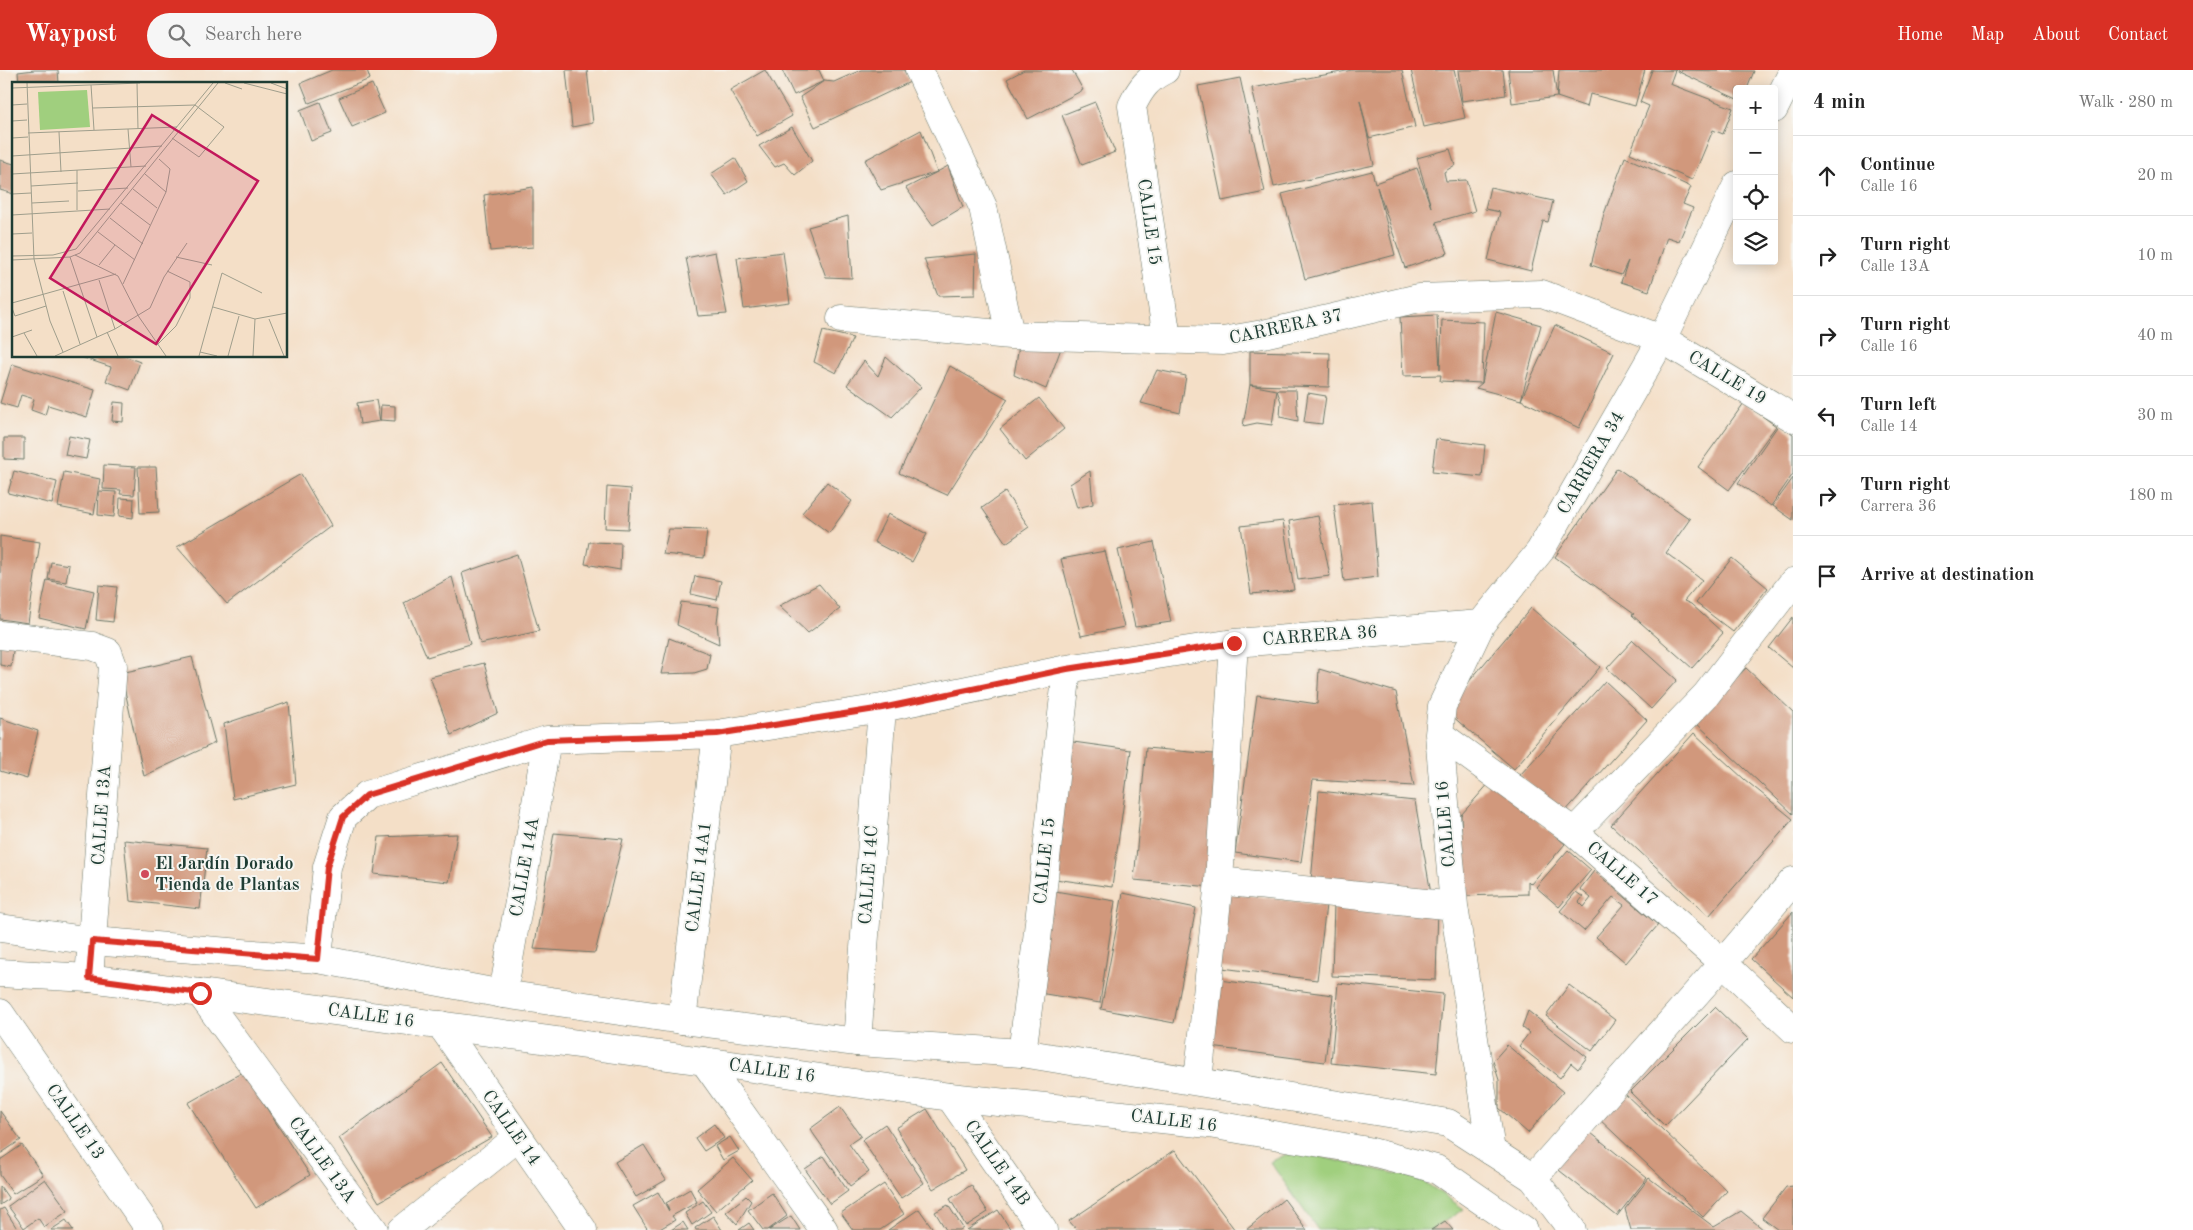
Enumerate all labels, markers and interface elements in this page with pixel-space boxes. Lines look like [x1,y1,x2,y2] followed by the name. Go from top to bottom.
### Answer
[147,13,497,58] search box
[165,21,193,49] icon: search
[25,23,117,47] text: Waypost
[205,26,302,45] text: Search here
[1897,26,1943,44] text: Home
[1971,26,2004,44] text: Map
[2032,26,2080,44] text: About
[2108,26,2168,44] text: Contact
[12,82,288,358] inset map
[1733,85,1778,265] map controls
[1733,85,1778,130] button: +
[1813,92,1866,113] text: 4 min
[2078,95,2173,111] text: Walk · 280 m
[1733,130,1778,175] button: −
[1860,156,1935,175] text: Continue
[1813,162,1841,190] icon: ahead
[2137,168,2173,184] text: 20 m
[1733,175,1778,220] button: locate
[1134,178,1164,266] street label: CALLE 15
[1860,179,1918,195] text: Calle 16
[1733,220,1778,265] button: layers
[1860,236,1950,255] text: Turn right
[1813,242,1841,270] icon: right
[2137,248,2173,264] text: 10 m
[1860,259,1930,275] text: Calle 13A
[1228,306,1344,348] street label: CARRERA 37
[1860,316,1950,335] text: Turn right
[1813,322,1841,350] icon: right
[2137,328,2173,344] text: 40 m
[1860,339,1918,355] text: Calle 16
[1685,348,1769,408] street label: CALLE 19
[1860,396,1937,415] text: Turn left
[1813,402,1841,430] icon: left
[1554,408,1628,518] street label: CARRERA 34
[2137,408,2173,424] text: 30 m
[1860,419,1918,435] text: Calle 14
[1860,476,1950,495] text: Turn right
[1813,482,1841,510] icon: right
[2128,488,2173,504] text: 180 m
[1860,499,1937,515] text: Carrera 36
[1813,562,1841,590] icon: arrive
[1860,566,2034,585] text: Arrive at destination
[1262,623,1378,649] street label: CARRERA 36
[1223,632,1246,655] route end
[89,764,115,866] street label: CALLE 13A
[1433,780,1459,868] street label: CALLE 16
[507,815,543,918] street label: CALLE 14A
[1031,817,1059,905] street label: CALLE 15
[683,821,715,933] street label: CALLE 14A1
[857,825,881,925] street label: CALLE 14C
[1583,839,1661,909] street label: CALLE 17
[155,855,300,894] place label: El Jardín Dorado Tienda de Plantas
[139,868,151,880] marker: El Jardín Dorado Tienda de Plantas
[189,982,212,1005] route start
[327,1001,415,1031] street label: CALLE 16
[728,1056,816,1086] street label: CALLE 16
[43,1081,107,1163] street label: CALLE 13
[479,1087,543,1169] street label: CALLE 14
[1130,1107,1218,1135] street label: CALLE 16
[285,1114,359,1206] street label: CALLE 13A
[961,1117,1033,1209] street label: CALLE 14B

